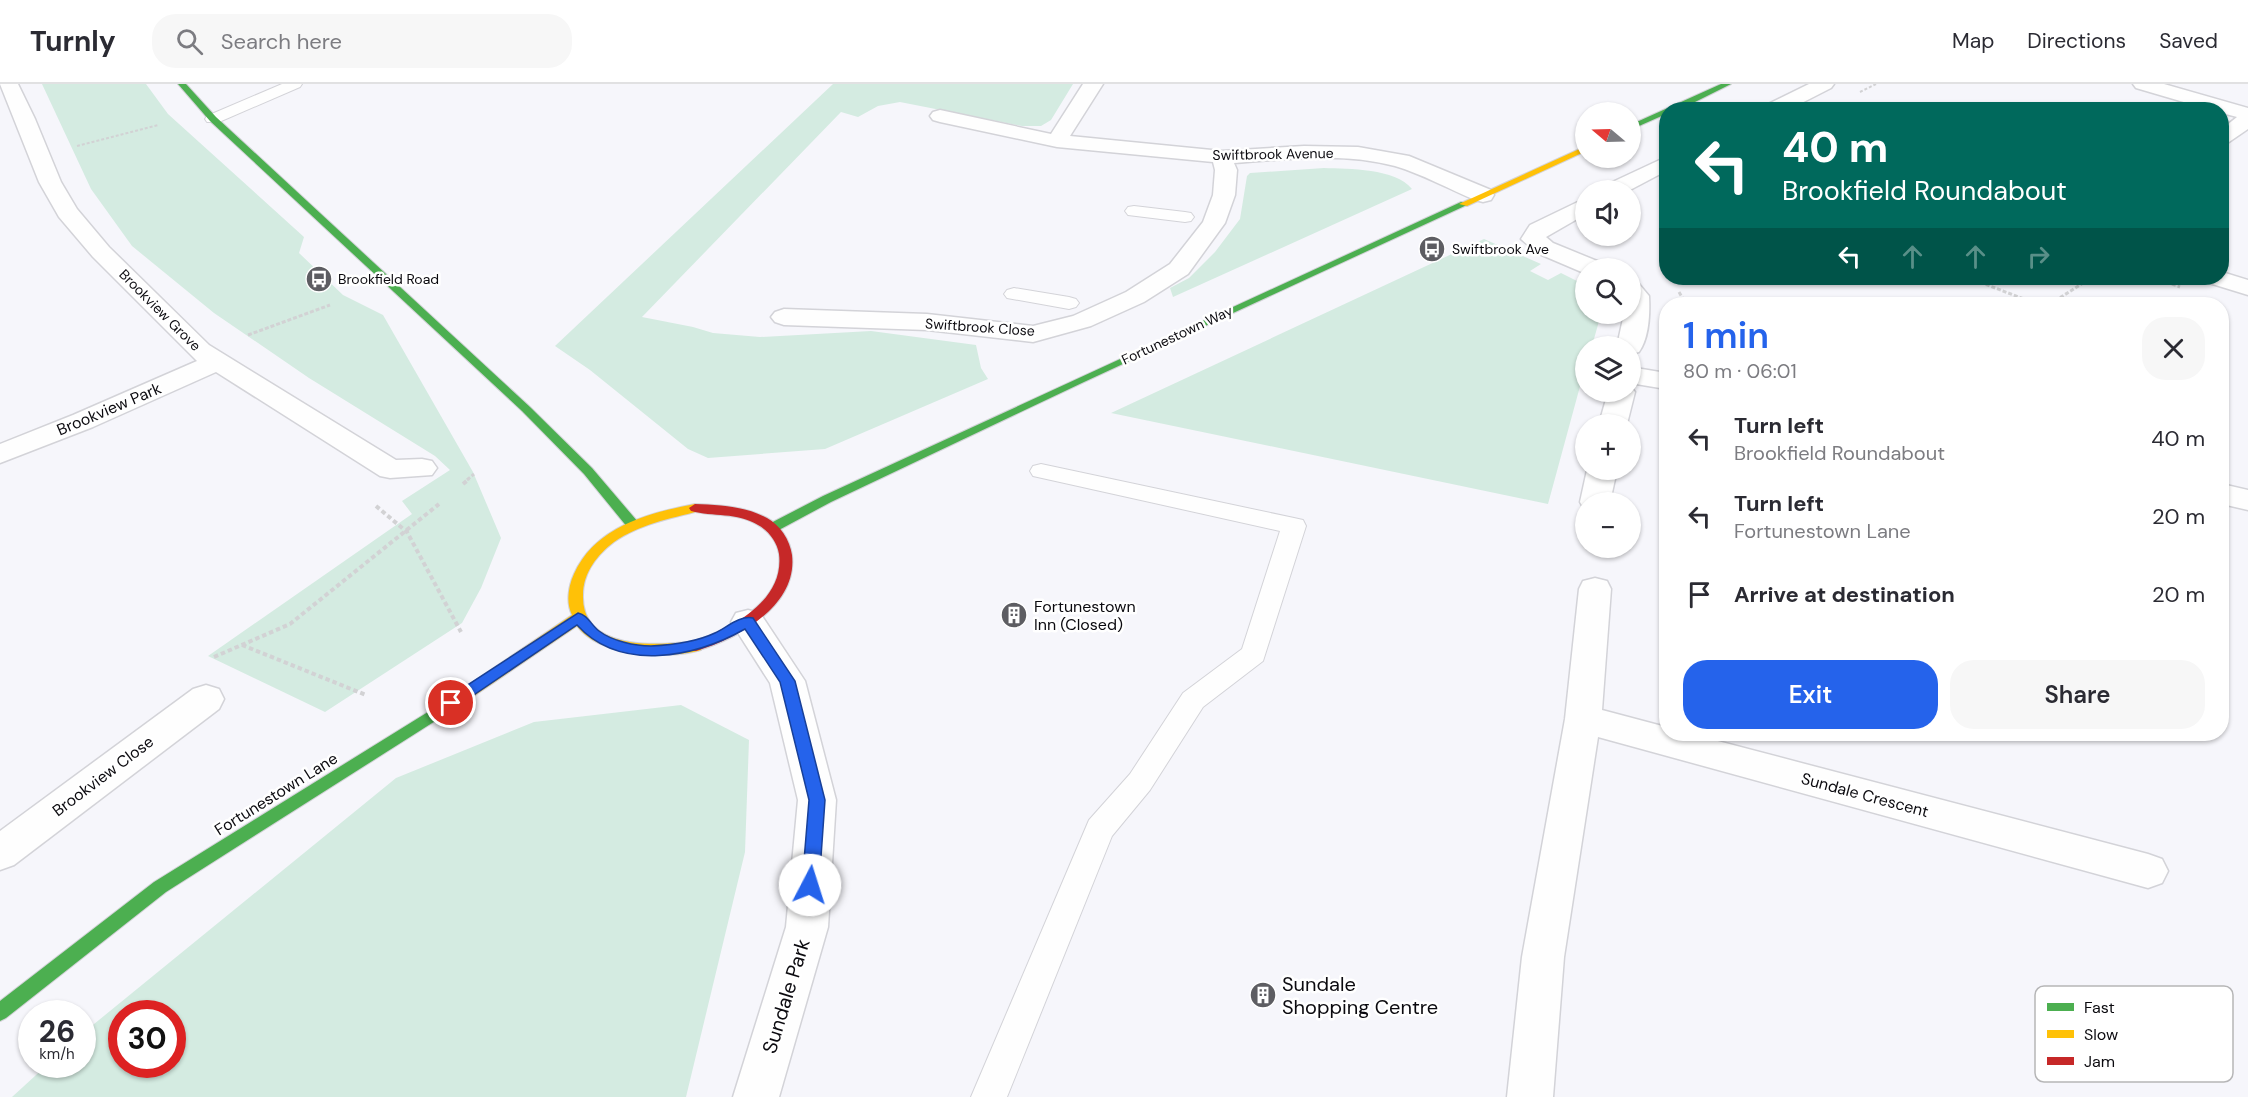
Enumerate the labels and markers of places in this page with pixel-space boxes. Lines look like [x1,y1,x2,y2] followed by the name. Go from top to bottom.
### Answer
[1417,234,1447,264] bus stop icon: Swiftbrook Ave
[1452,240,1549,258] place label: Swiftbrook Ave
[304,264,334,294] bus stop icon: Brookfield Road
[338,270,439,288] place label: Brookfield Road
[1034,596,1136,635] place label: Fortunestown Inn (Closed)
[999,600,1029,630] building icon: Fortunestown Inn (Closed)
[425,677,476,728] pin
[1282,971,1438,1020] place label: Sundale Shopping Centre
[1248,980,1278,1010] building icon: Sundale Shopping Centre

